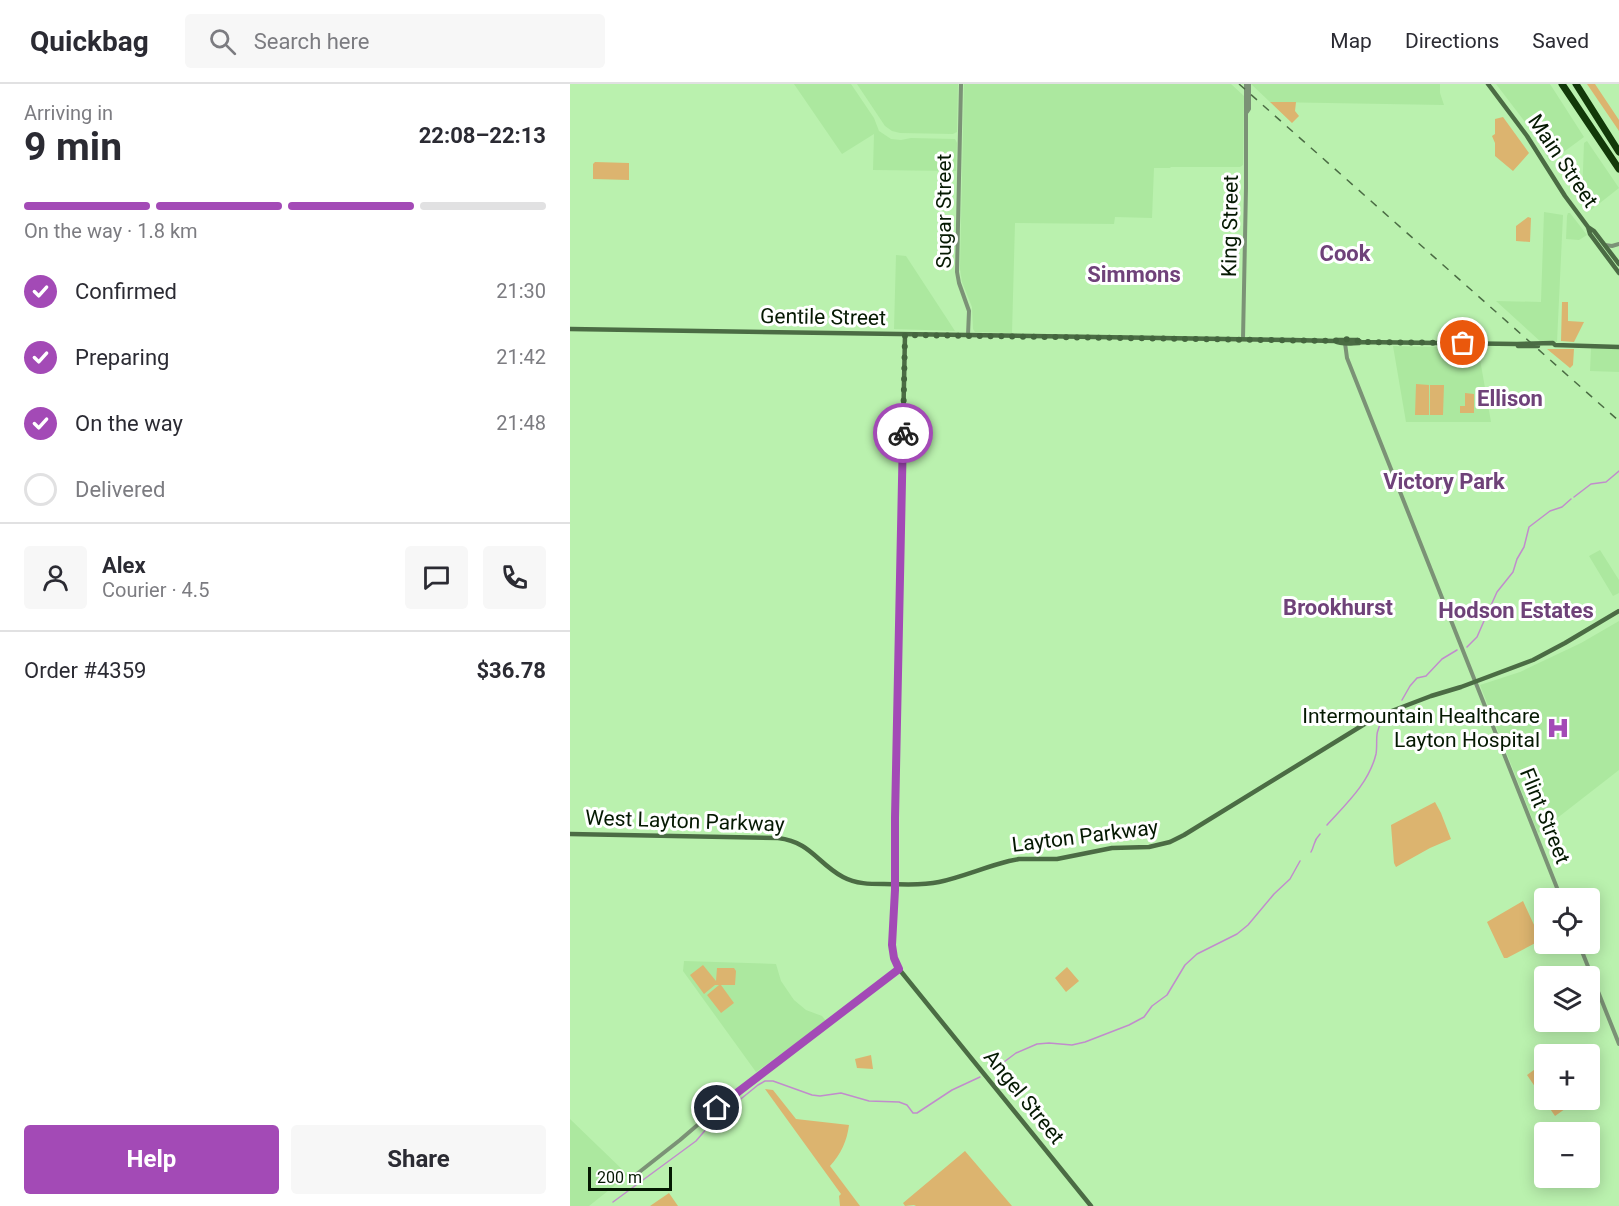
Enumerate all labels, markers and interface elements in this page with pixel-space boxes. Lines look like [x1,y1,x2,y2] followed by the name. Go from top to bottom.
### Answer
[185,14,605,68] search box
[30,25,149,58] text: Quickbag
[206,25,239,58] icon: search
[254,29,369,54] text: Search here
[1330,29,1372,53] text: Map
[1405,29,1499,53] text: Directions
[1532,29,1589,53] text: Saved
[24,101,113,125] text: Arriving in
[1523,110,1603,212] street label: Main Street
[419,123,546,148] text: 22:08–22:13
[24,124,122,170] text: 9 min
[932,153,956,269] street label: Sugar Street
[1217,175,1243,277] street label: King Street
[24,219,198,243] text: On the way · 1.8 km
[1320,241,1371,266] district label: Cook
[1087,262,1181,287] district label: Simmons
[24,275,57,308] icon: check
[75,279,177,304] text: Confirmed
[496,279,546,303] text: 21:30
[760,304,886,330] street label: Gentile Street
[1437,317,1488,368] pin
[1446,326,1479,359] icon: bag
[24,341,57,374] icon: check
[75,345,169,370] text: Preparing
[496,345,546,369] text: 21:42
[1477,386,1543,411] district label: Ellison
[873,403,933,463] courier
[24,407,57,440] icon: check
[75,411,183,436] text: On the way
[496,411,546,435] text: 21:48
[887,417,920,450] icon: bike
[1383,469,1505,494] district label: Victory Park
[75,477,165,502] text: Delivered
[24,546,87,609] button: person
[405,546,468,609] button: chat
[483,546,546,609] button: phone
[102,553,146,578] text: Alex
[102,578,209,602] text: Courier · 4.5
[1283,595,1393,620] district label: Brookhurst
[1438,598,1594,623] district label: Hodson Estates
[24,658,146,683] text: Order #4359
[477,658,546,683] text: $36.78
[1302,704,1540,752] place label: Intermountain Healthcare Layton Hospital
[1545,715,1571,741] hospital icon: Intermountain Healthcare Layton Hospital
[1515,765,1575,867] street label: Flint Street
[585,806,785,836] street label: West Layton Parkway
[1010,815,1160,857] street label: Layton Parkway
[1534,888,1600,1188] map controls
[1534,888,1600,954] button: locate
[1534,966,1600,1032] button: layers
[1534,1044,1600,1110] button: +
[979,1045,1069,1149] street label: Angel Street
[691,1082,742,1133] pin
[700,1091,733,1124] icon: home
[1534,1122,1600,1188] button: −
[24,1125,279,1194] button: Help
[291,1125,546,1194] button: Share
[588,1164,672,1192] scale bar
[597,1168,642,1187] text: 200 m

